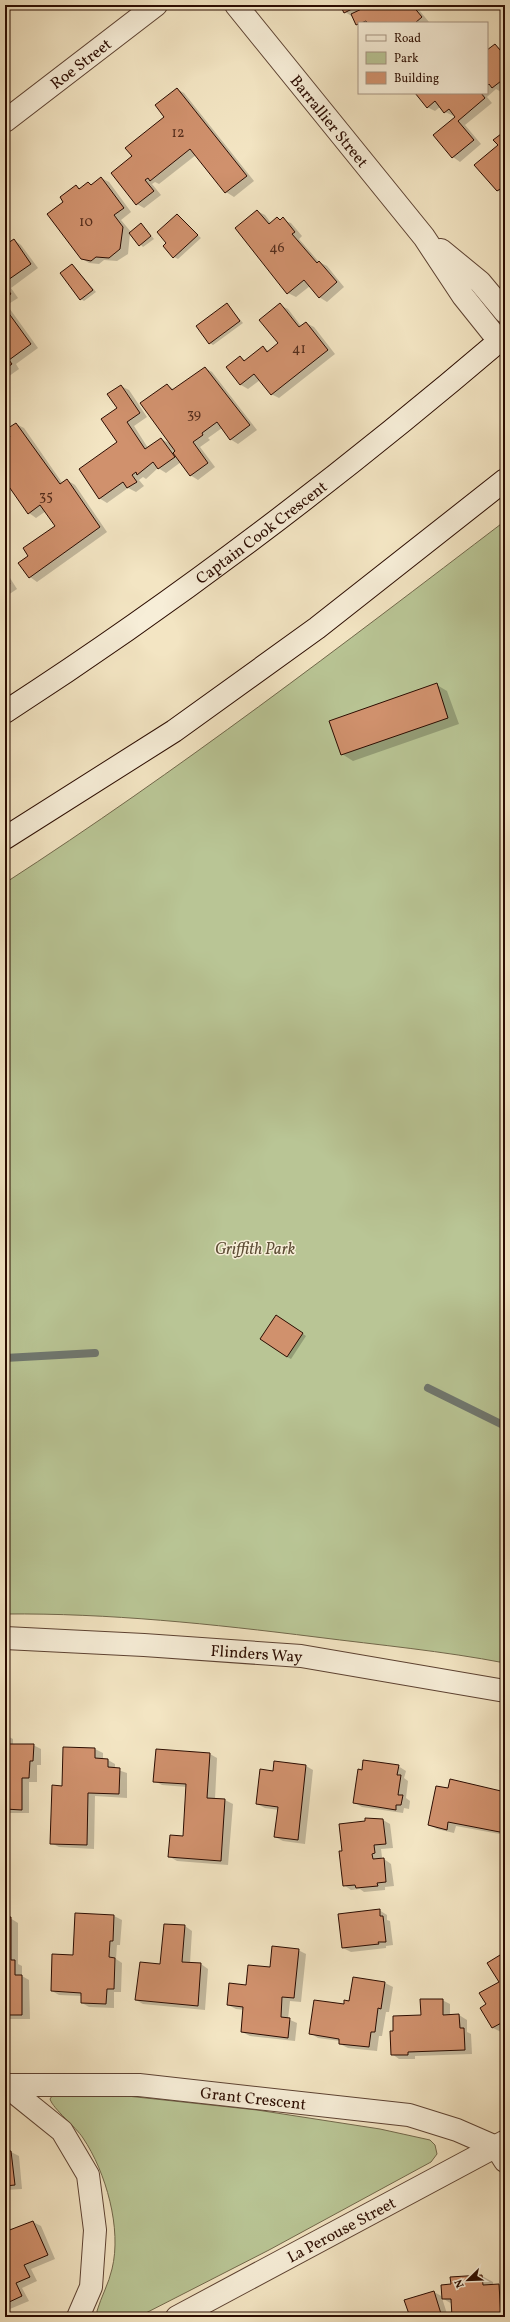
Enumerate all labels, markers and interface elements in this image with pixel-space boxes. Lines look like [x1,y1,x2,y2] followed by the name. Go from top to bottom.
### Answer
[358,22,488,94] legend
[394,31,421,47] text: Road
[46,34,117,95] street label: Roe Street
[394,51,419,67] text: Park
[284,71,373,173] street label: Barrallier Street
[394,71,439,87] text: Building
[172,124,184,143] house number: 12
[79,213,93,232] house number: 10
[269,239,285,258] house number: 46
[292,340,306,359] house number: 41
[187,405,201,424] house number: 39
[192,476,333,590] street label: Captain Cook Crescent
[39,487,53,506] house number: 35
[215,1239,296,1261] park label: Griffith Park
[210,1641,304,1669] street label: Flinders Way
[199,2083,308,2117] street label: Grant Crescent
[284,2193,401,2269] street label: La Perouse Street
[448,2260,488,2300] north arrow
[452,2277,469,2290] text: N

